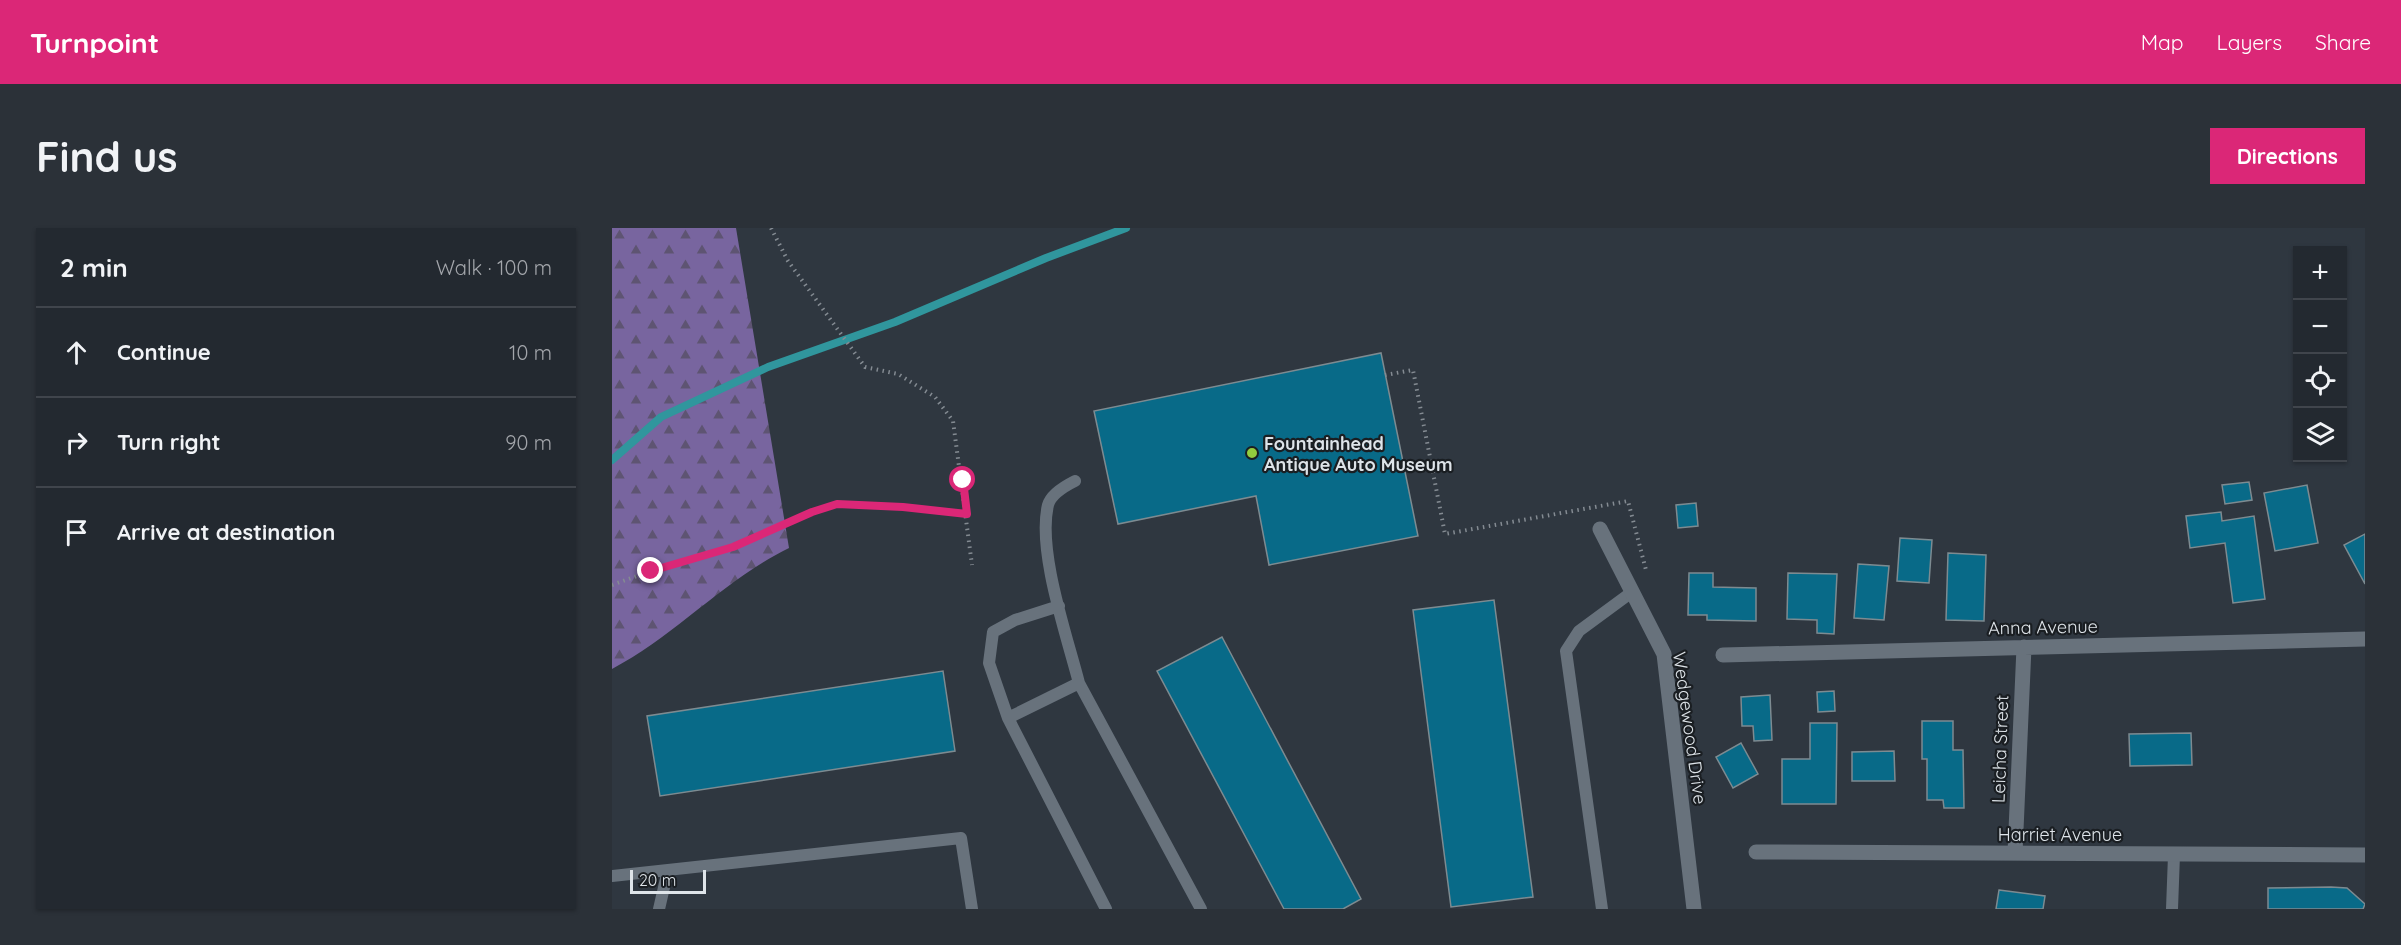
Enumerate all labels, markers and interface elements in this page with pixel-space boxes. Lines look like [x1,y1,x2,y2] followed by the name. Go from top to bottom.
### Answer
[30,25,159,60] text: Turnpoint
[2141,29,2184,55] text: Map
[2217,29,2282,55] text: Layers
[2315,29,2371,55] text: Share
[2210,128,2365,184] button: Directions
[36,130,178,183] text: Find us
[2293,246,2347,462] map controls
[2293,246,2347,300] button: +
[60,251,128,284] text: 2 min
[436,255,552,280] text: Walk · 100 m
[2293,300,2347,354] button: −
[60,336,93,369] icon: ahead
[117,338,211,366] text: Continue
[509,340,552,365] text: 10 m
[2293,354,2347,408] button: locate
[2293,408,2347,462] button: layers
[60,426,93,459] icon: right
[117,428,221,456] text: Turn right
[505,430,552,455] text: 90 m
[1264,432,1453,476] place label: Fountainhead Antique Auto Museum
[1245,446,1259,460] marker: Fountainhead Antique Auto Museum
[949,466,975,492] route start
[60,516,93,549] icon: arrive
[117,518,335,546] text: Arrive at destination
[637,557,663,583] route end
[1988,615,2098,639] street label: Anna Avenue
[1668,650,1712,806] street label: Wedgewood Drive
[1987,695,2013,803] street label: Leicha Street
[1998,823,2122,846] street label: Harriet Avenue
[630,867,706,894] scale bar
[639,870,676,890] text: 20 m

